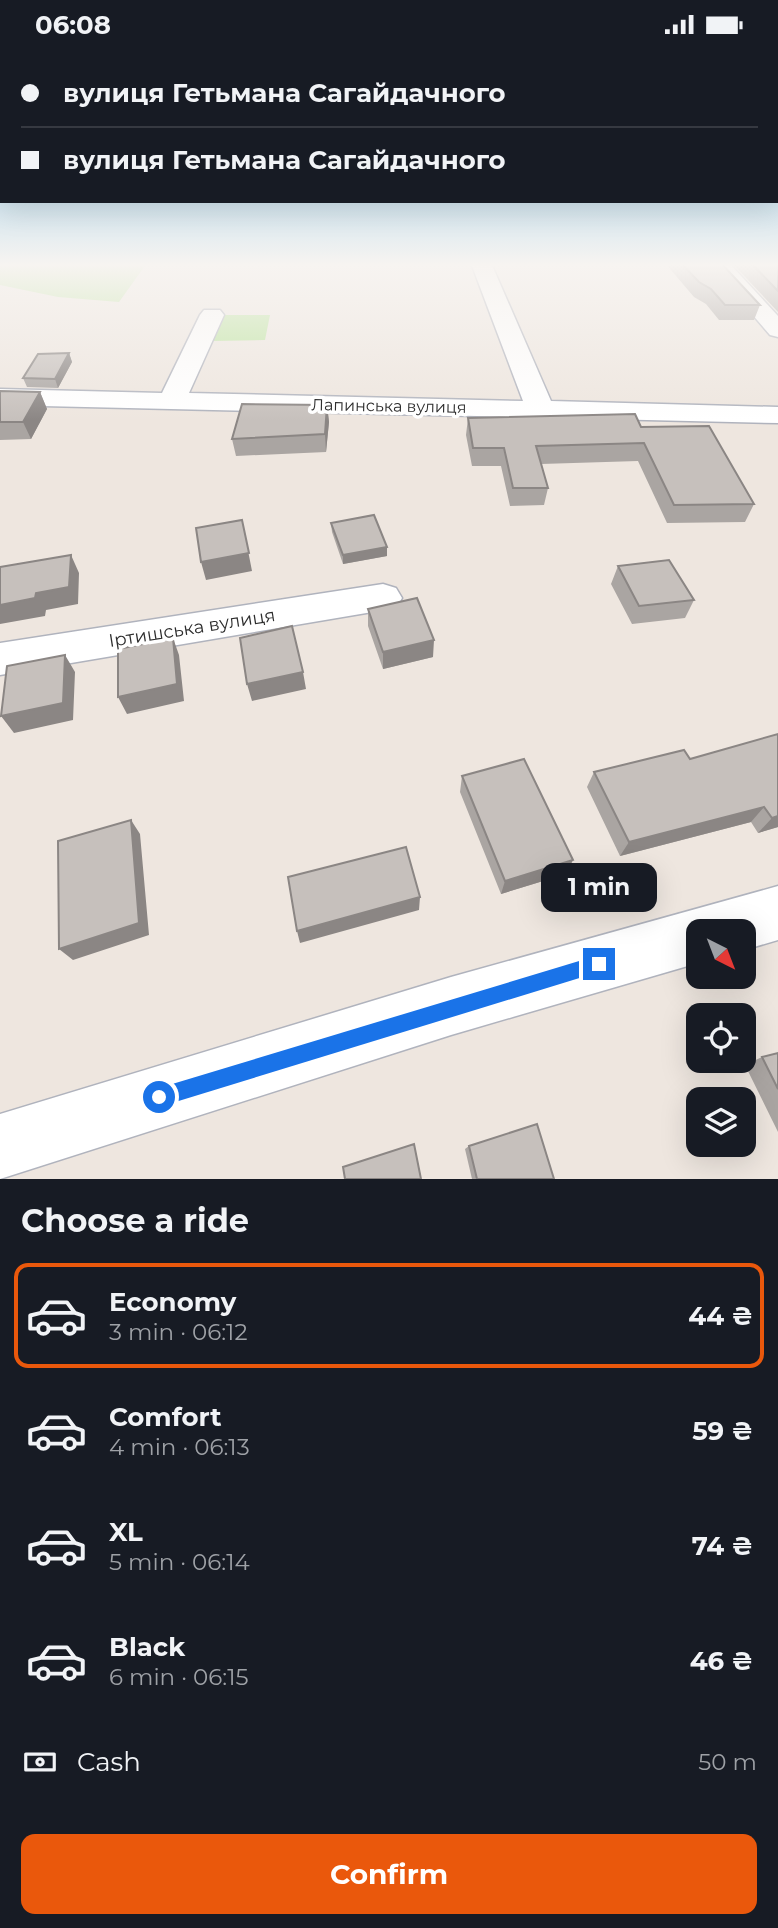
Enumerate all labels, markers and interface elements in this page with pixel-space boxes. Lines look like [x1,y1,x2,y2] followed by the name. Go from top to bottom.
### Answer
[35,9,111,41] text: 06:08
[63,77,506,109] text: вулиця Гетьмана Сагайдачного
[63,144,506,176] text: вулиця Гетьмана Сагайдачного
[311,395,467,417] street label: Лапинська вулиця
[107,604,277,652] street label: Іртишська вулиця
[541,863,657,911] callout: 1 min
[568,873,630,901] text: 1 min
[686,919,756,989] north arrow
[686,919,756,1157] map controls
[583,948,615,980] route end
[686,1003,756,1073] button: locate
[143,1081,175,1113] route start
[686,1087,756,1157] button: layers
[21,1201,249,1240] text: Choose a ride
[25,1284,88,1347] icon: car
[109,1286,236,1318] text: Economy
[688,1300,753,1332] text: 44 ₴
[109,1318,247,1346] text: 3 min · 06:12
[25,1399,88,1462] icon: car
[109,1401,221,1433] text: Comfort
[692,1415,753,1447] text: 59 ₴
[109,1433,250,1461] text: 4 min · 06:13
[25,1514,88,1577] icon: car
[109,1516,143,1548] text: XL
[692,1530,753,1562] text: 74 ₴
[109,1548,250,1576] text: 5 min · 06:14
[25,1629,88,1692] icon: car
[109,1631,185,1663] text: Black
[690,1645,753,1677] text: 46 ₴
[109,1663,248,1691] text: 6 min · 06:15
[21,1743,59,1781] icon: cash
[77,1746,141,1778] text: Cash
[698,1748,757,1776] text: 50 m
[21,1834,757,1914] button: Confirm

